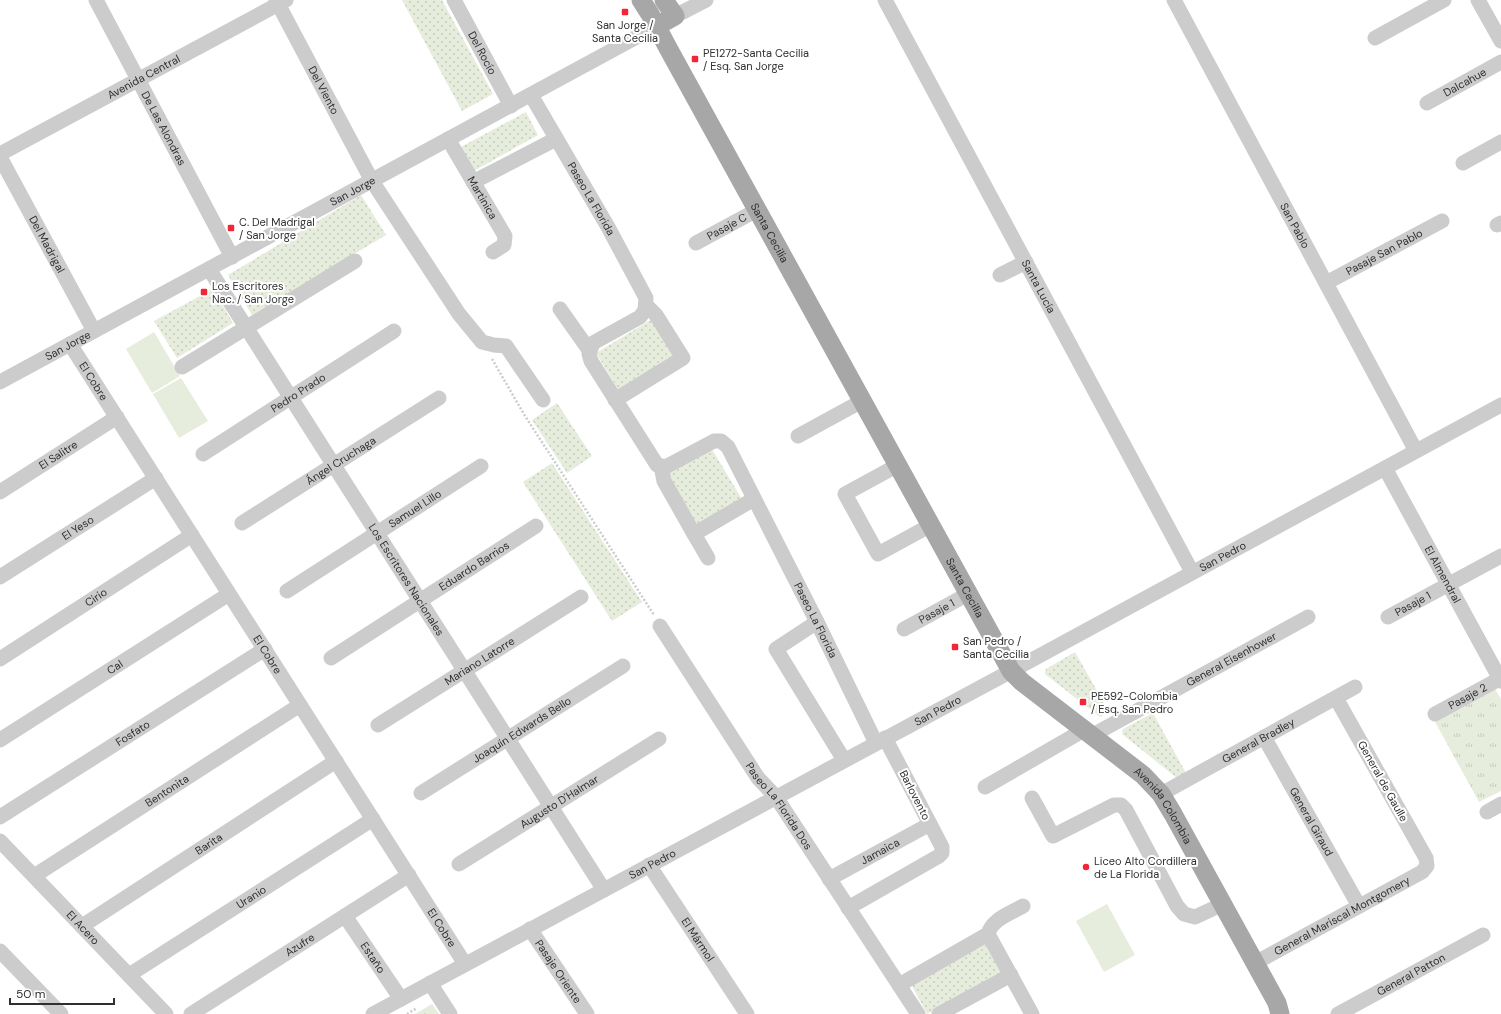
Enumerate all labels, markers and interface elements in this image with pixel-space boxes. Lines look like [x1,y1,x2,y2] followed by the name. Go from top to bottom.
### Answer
[620,7,630,17] marker: San Jorge / Santa Cecilia
[592,18,658,45] place label: San Jorge / Santa Cecilia
[465,29,500,77] street label: Del Rocío
[703,46,809,73] place label: PE1272-Santa Cecilia / Esq. San Jorge
[105,51,182,102] street label: Avenida Central
[690,54,700,64] marker: PE1272-Santa Cecilia / Esq. San Jorge
[305,64,342,117] street label: Del Viento
[1441,65,1489,100] street label: Dalcahue
[138,89,189,168] street label: De Las Alondras
[565,159,618,238] street label: Paseo La Florida
[327,173,378,209] street label: San Jorge
[464,174,501,222] street label: Martinica
[748,200,792,265] street label: Santa Cecilia
[1277,200,1313,251] street label: San Pablo
[704,210,749,243] street label: Pasaje C
[26,213,68,275] street label: Del Madrigal
[239,215,315,242] place label: C. Del Madrigal / San Jorge
[226,223,236,233] marker: C. Del Madrigal / San Jorge
[1343,226,1425,278] street label: Pasaje San Pablo
[1019,257,1059,316] street label: Santa Lucía
[212,279,294,306] place label: Los Escritores Nac. / San Jorge
[199,287,209,297] marker: Los Escritores Nac. / San Jorge
[42,327,93,363] street label: San Jorge
[76,359,111,403] street label: El Cobre
[268,370,328,416] street label: Pedro Prado
[303,433,378,488] street label: Ángel Cruchaga
[36,437,80,472] street label: El Salitre
[386,487,444,531] street label: Samuel Lillo
[59,512,96,543] street label: El Yeso
[366,521,447,638] street label: Los Escritores Nacionales
[436,538,512,594] street label: Eduardo Barrios
[1197,538,1248,575] street label: San Pedro
[1422,543,1464,605] street label: El Almendral
[943,555,987,620] street label: Santa Cecilia
[791,580,840,660] street label: Paseo La Florida
[82,585,110,609] street label: Cirio
[1392,588,1433,619] street label: Pasaje 1
[916,596,957,627] street label: Pasaje 1
[1184,629,1279,689] street label: General Eisenhower
[250,632,285,676] street label: El Cobre
[442,634,517,688] street label: Mariano Latorre
[963,634,1029,661] place label: San Pedro / Santa Cecilia
[950,642,960,652] marker: San Pedro / Santa Cecilia
[104,657,125,677] street label: Cal
[1446,680,1489,712] street label: Pasaje 2
[1091,689,1178,716] place label: PE592-Colombia / Esq. San Pedro
[912,692,964,729] street label: San Pedro
[470,693,574,766] street label: Joaquín Edwards Bello
[1078,697,1088,707] marker: PE592-Colombia / Esq. San Pedro
[1219,715,1297,766] street label: General Bradley
[113,717,152,749] street label: Fosfato
[1355,738,1411,824] street label: General de Gaulle
[743,760,816,852] street label: Paseo La Florida Dos
[1131,764,1195,846] street label: Avenida Colombia
[896,768,934,822] street label: Barlovento
[142,771,191,810] street label: Bentonita
[517,772,601,831] street label: Augusto D'Halmar
[1287,785,1337,859] street label: General Giraud
[192,830,225,858] street label: Barita
[858,835,902,868] street label: Jamaica
[626,846,678,882] street label: San Pedro
[1094,854,1197,881] place label: Liceo Alto Cordillera de La Florida
[1081,862,1091,872] marker: Liceo Alto Cordillera de La Florida
[1271,873,1412,958] street label: General Mariscal Montgomery
[234,882,269,912] street label: Uranio
[424,906,459,950] street label: El Cobre
[64,908,103,947] street label: El Acero
[678,915,717,964] street label: El Mármol
[282,930,317,959] street label: Azufre
[532,937,585,1006] street label: Pasaje Oriente
[357,939,388,976] street label: Estaño
[1374,950,1448,999] street label: General Patton
[10,980,114,1006] scale bar
[16,986,45,1002] text: 50 m

